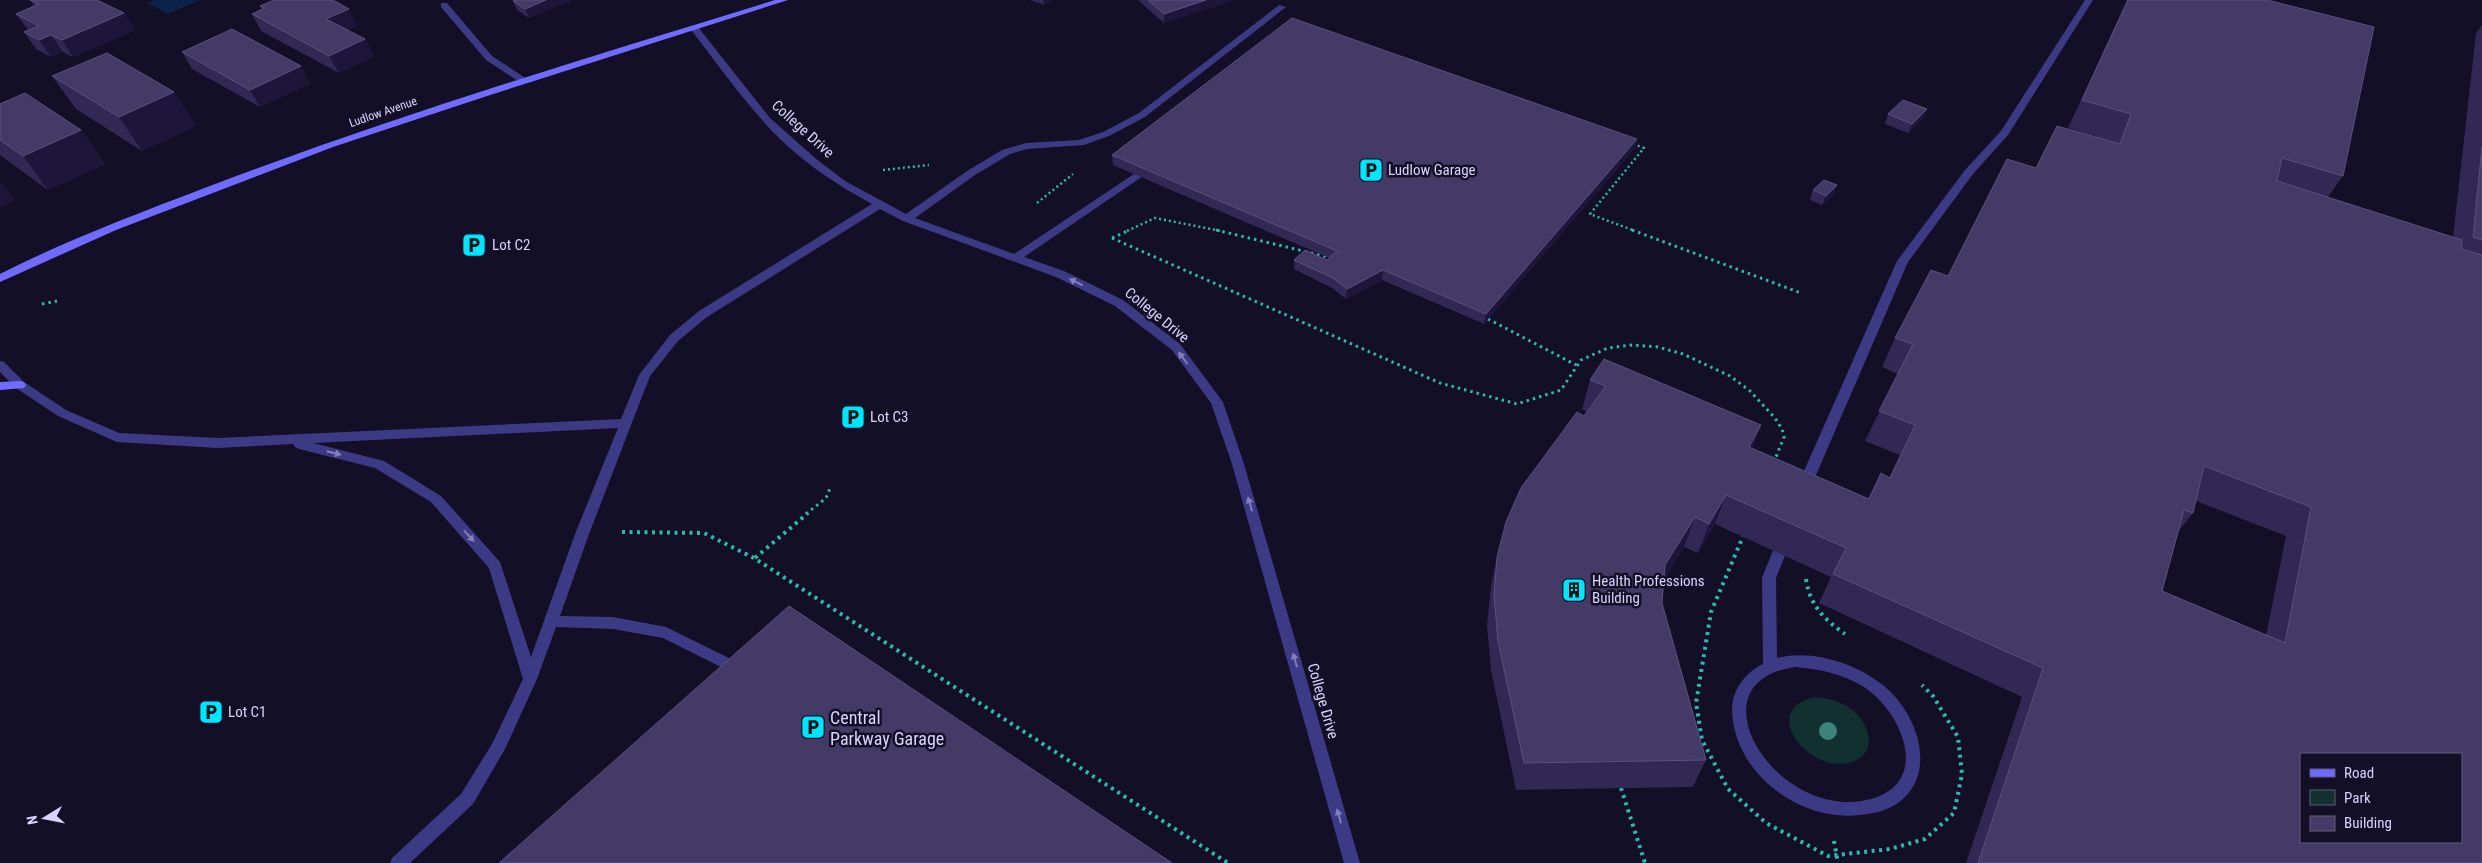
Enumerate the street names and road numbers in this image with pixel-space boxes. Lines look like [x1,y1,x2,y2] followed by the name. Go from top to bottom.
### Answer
[347,94,419,130] street label: Ludlow Avenue
[768,96,838,162] street label: College Drive
[1121,284,1193,346] street label: College Drive
[1304,661,1342,741] street label: College Drive

